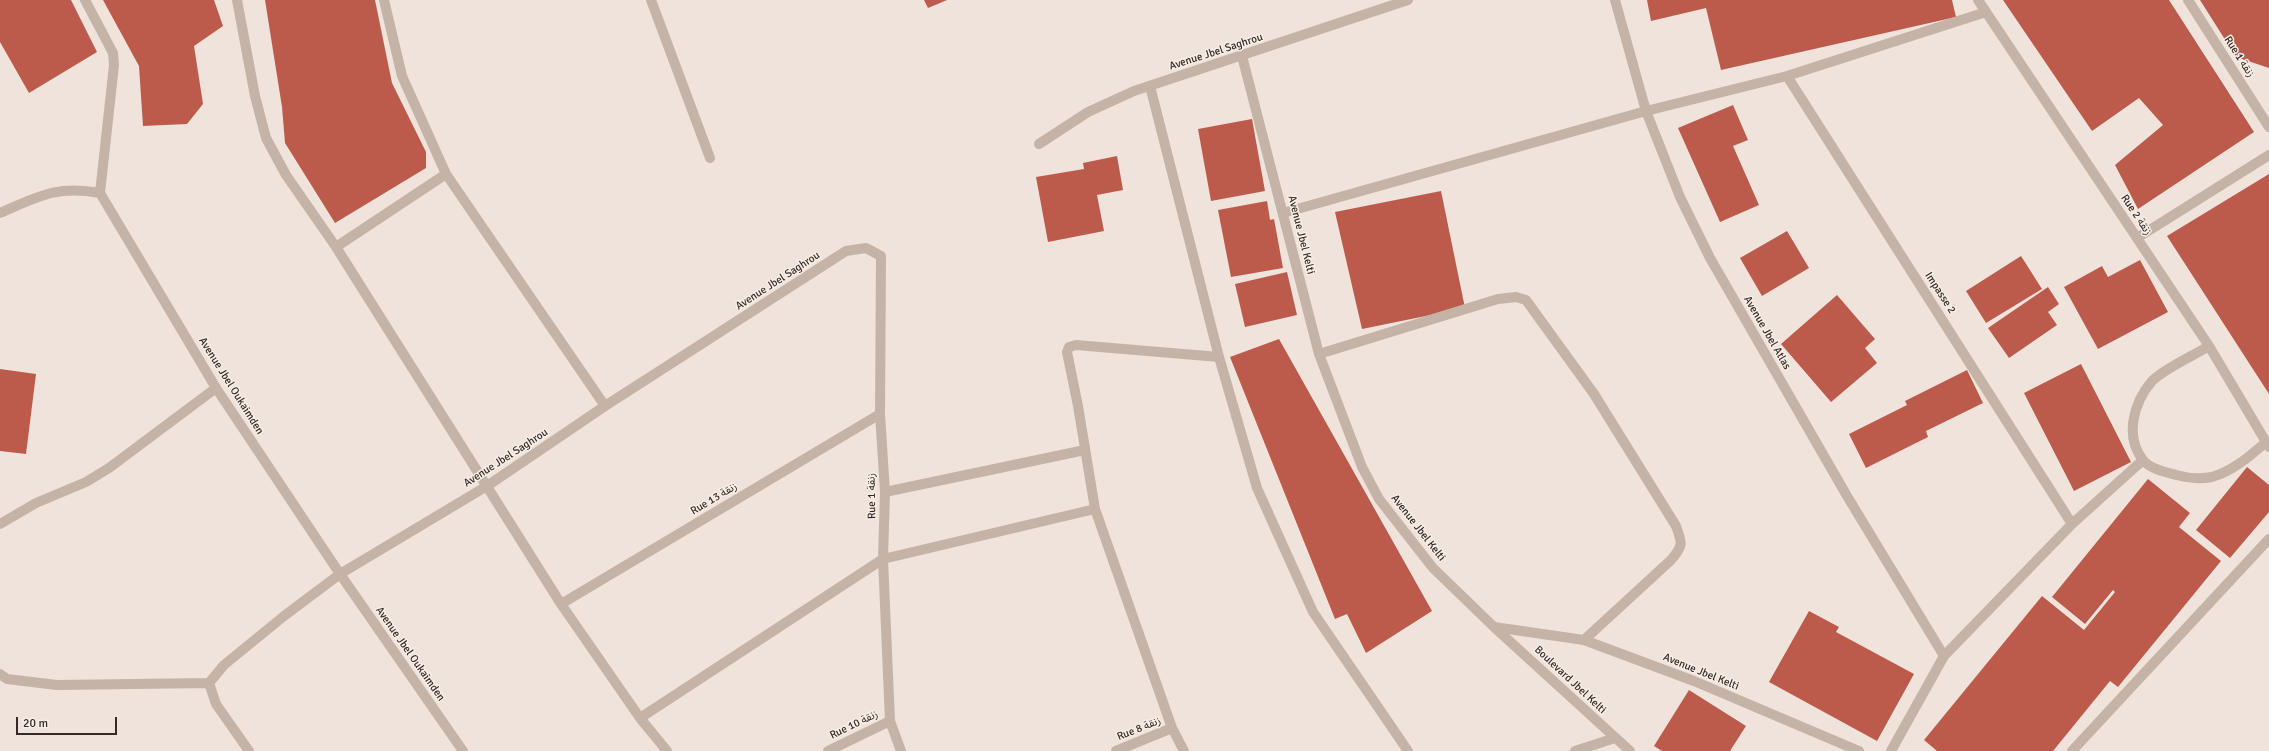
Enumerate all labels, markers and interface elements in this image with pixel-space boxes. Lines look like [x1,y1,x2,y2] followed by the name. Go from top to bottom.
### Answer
[1167,31,1265,73] street label: Avenue Jbel Saghrou
[2221,34,2257,80] street label: Rue 1 زنقة
[2118,192,2154,238] street label: Rue 2 زنقة
[1285,194,1317,276] street label: Avenue Jbel Kelti
[733,249,823,313] street label: Avenue Jbel Saghrou
[1922,270,1958,316] street label: Impasse 2
[1741,294,1793,372] street label: Avenue Jbel Atlas
[196,335,266,437] street label: Avenue Jbel Oukaimden
[461,426,551,490] street label: Avenue Jbel Saghrou
[865,473,879,519] street label: Rue 1 زنقة
[688,480,740,518] street label: Rue 13 زنقة
[1388,492,1448,564] street label: Avenue Jbel Kelti
[372,604,448,704] street label: Avenue Jbel Oukaimden
[1531,643,1609,717] street label: Boulevard Jbel Kelti
[1661,651,1741,693] street label: Avenue Jbel Kelti
[828,708,880,742] street label: Rue 10 زنقة
[18,709,119,735] scale bar
[1115,714,1163,744] street label: Rue 8 زنقة
[23,716,48,731] text: 20 m

